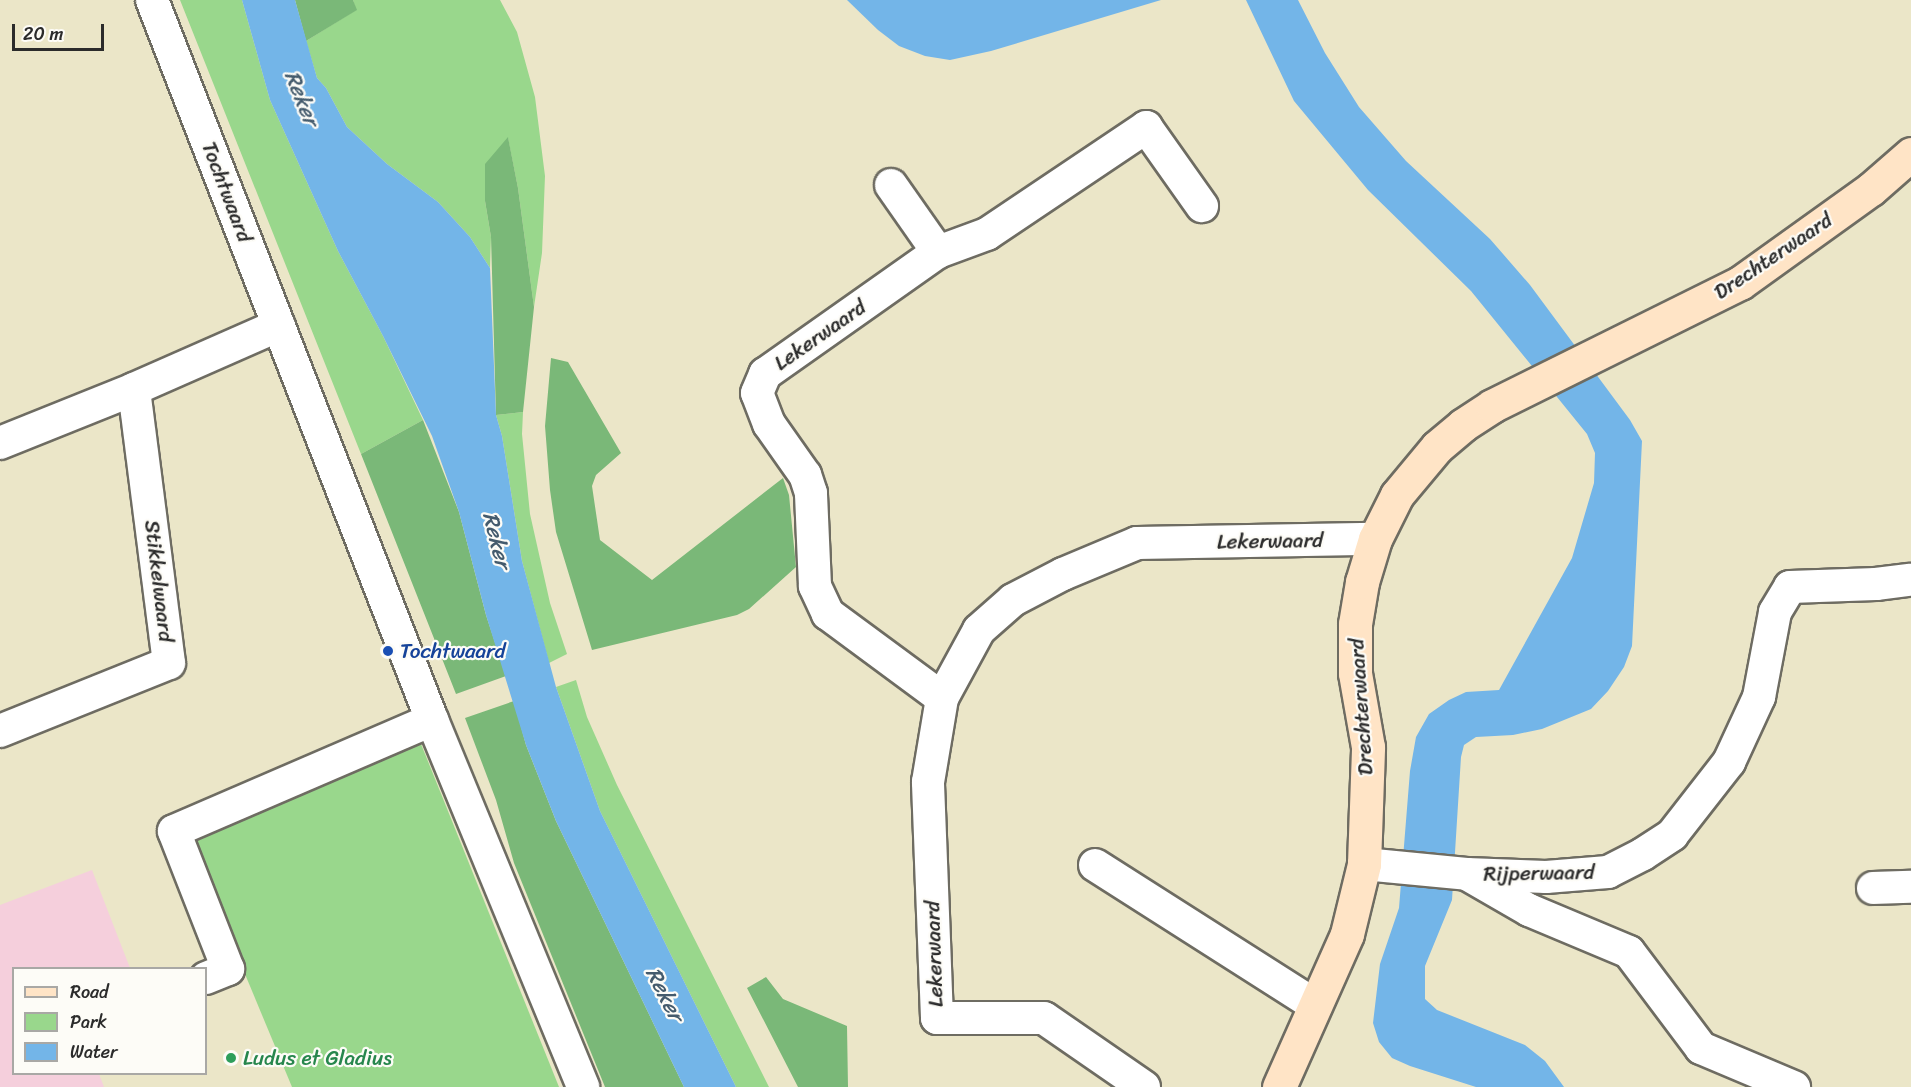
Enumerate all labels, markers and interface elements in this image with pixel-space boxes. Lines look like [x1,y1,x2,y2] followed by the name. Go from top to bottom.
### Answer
[15,12,106,50] scale bar
[23,18,63,50] text: 20 m
[279,67,325,129] water label: Reker
[196,138,258,246] street label: Tochtwaard
[1709,207,1837,305] street label: Drechterwaard
[769,294,871,376] street label: Lekerwaard
[477,509,517,571] water label: Reker
[139,519,179,643] street label: Stikkelwaard
[1217,527,1323,555] street label: Lekerwaard
[400,638,506,664] place label: Tochtwaard
[1344,638,1378,776] street label: Drechterwaard
[381,644,395,658] marker: Tochtwaard
[1483,859,1595,887] street label: Rijperwaard
[920,900,948,1008] street label: Lekerwaard
[640,963,690,1025] water label: Reker
[12,967,207,1075] legend
[70,976,109,1008] text: Road
[70,1006,107,1038] text: Park
[70,1036,117,1068] text: Water
[243,1045,393,1071] place label: Ludus et Gladius
[224,1051,238,1065] marker: Ludus et Gladius

